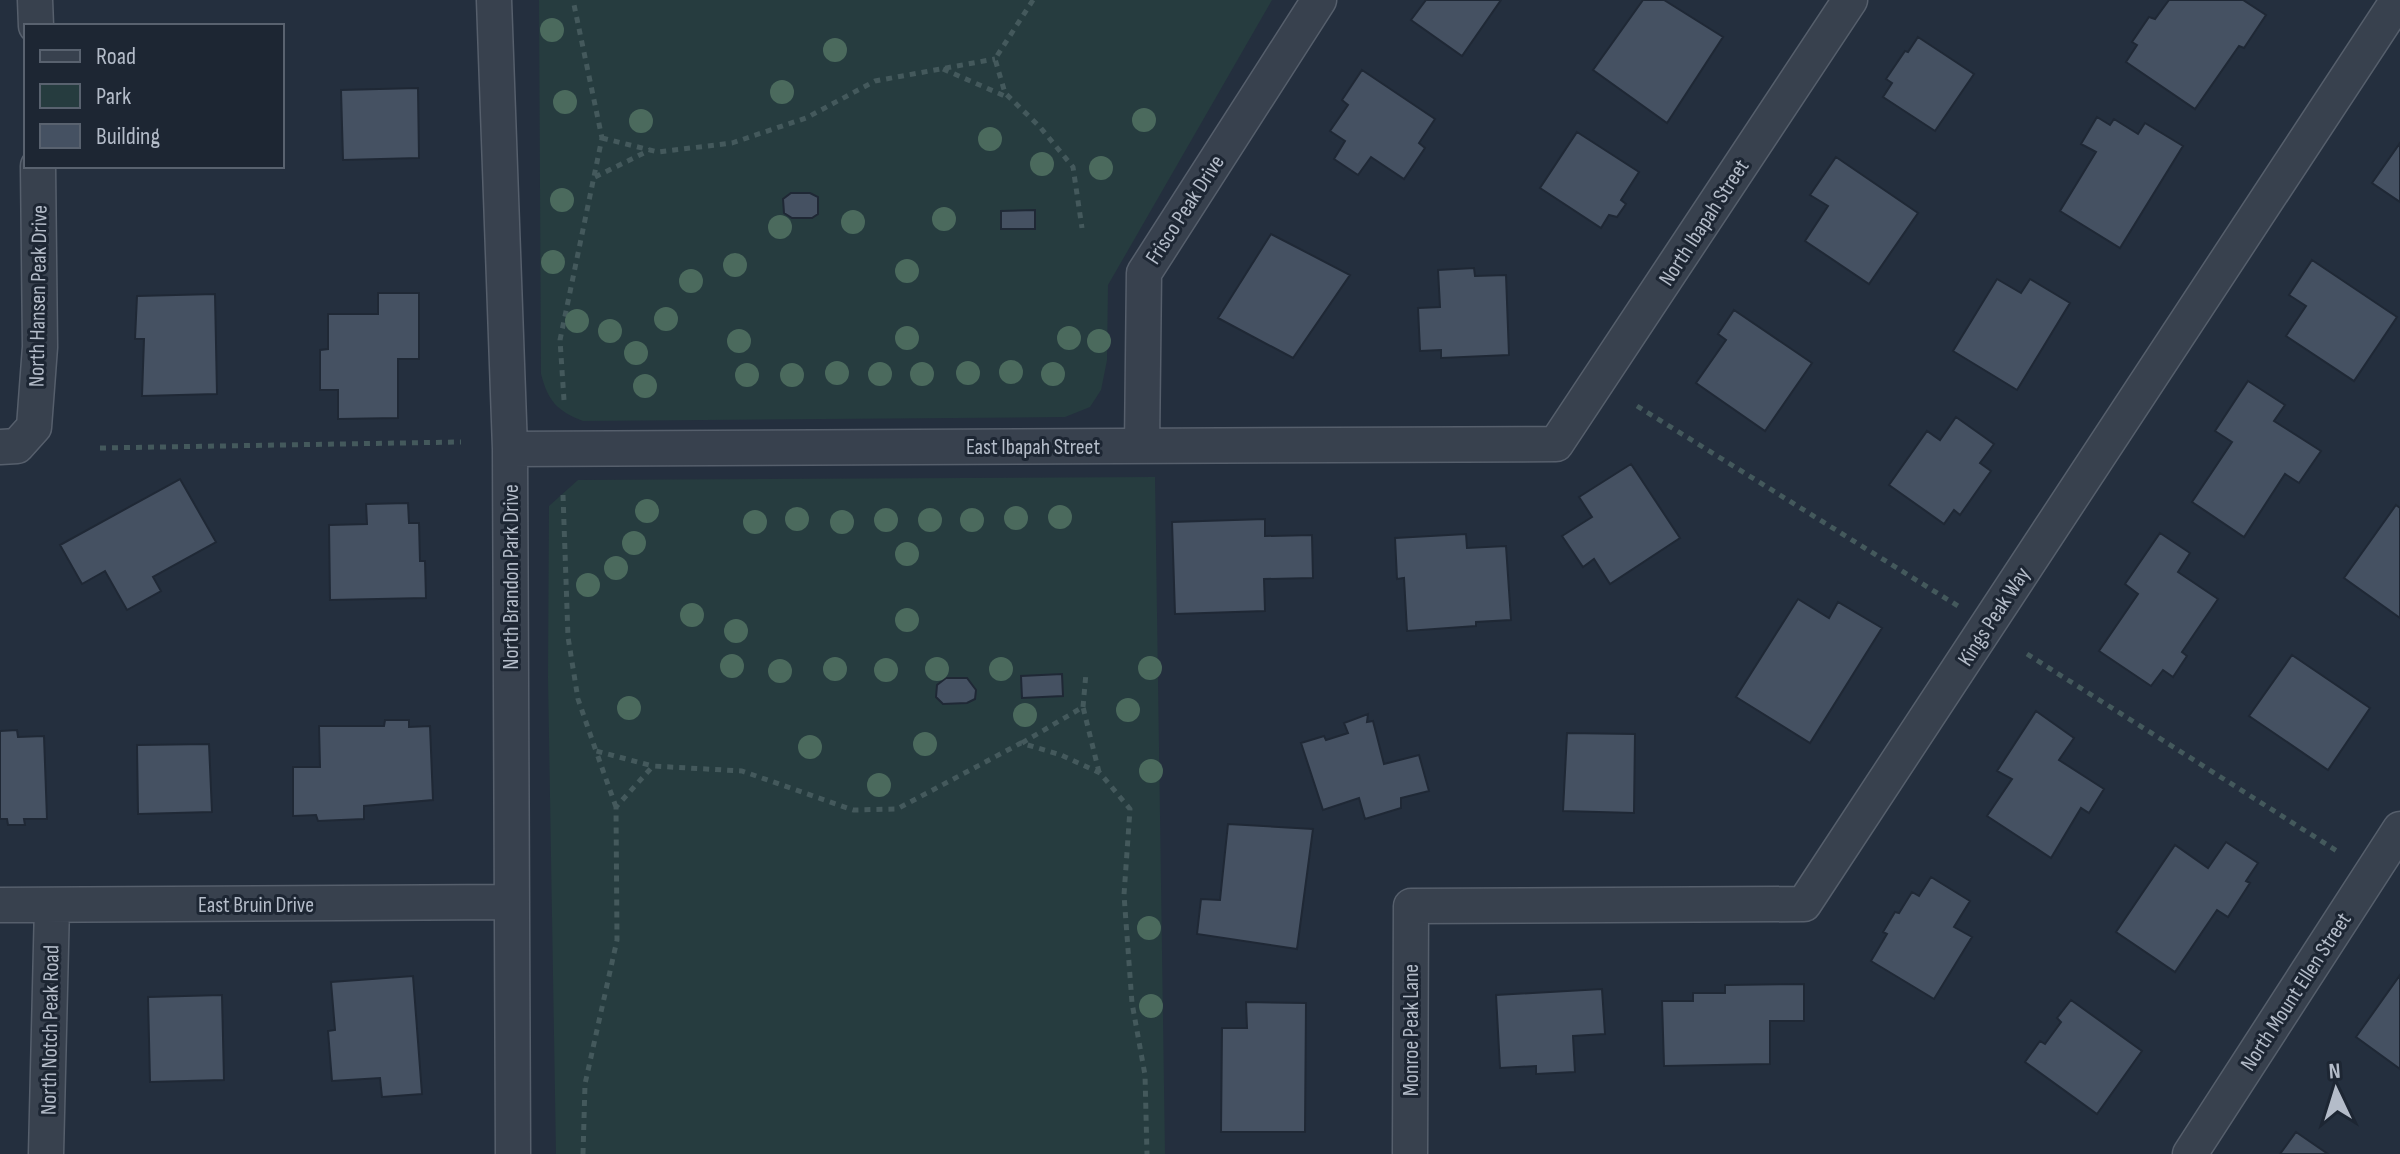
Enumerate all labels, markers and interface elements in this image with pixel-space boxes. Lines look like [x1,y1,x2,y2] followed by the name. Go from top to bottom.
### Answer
[24,24,284,168] legend
[96,42,136,71] text: Road
[96,82,131,111] text: Park
[96,122,160,151] text: Building
[1140,150,1231,270] street label: Frisco Peak Drive
[1653,154,1755,291] street label: North Ibapah Street
[23,205,54,387] street label: North Hansen Peak Drive
[966,434,1100,461] street label: East Ibapah Street
[498,484,525,670] street label: North Brandon Park Drive
[1952,562,2037,671] street label: Kings Peak Way
[198,892,314,919] street label: East Bruin Drive
[2234,907,2356,1075] street label: North Mount Ellen Street
[36,945,65,1115] street label: North Notch Peak Road
[1398,964,1425,1096] street label: Monroe Peak Lane
[2296,1050,2376,1130] north arrow

